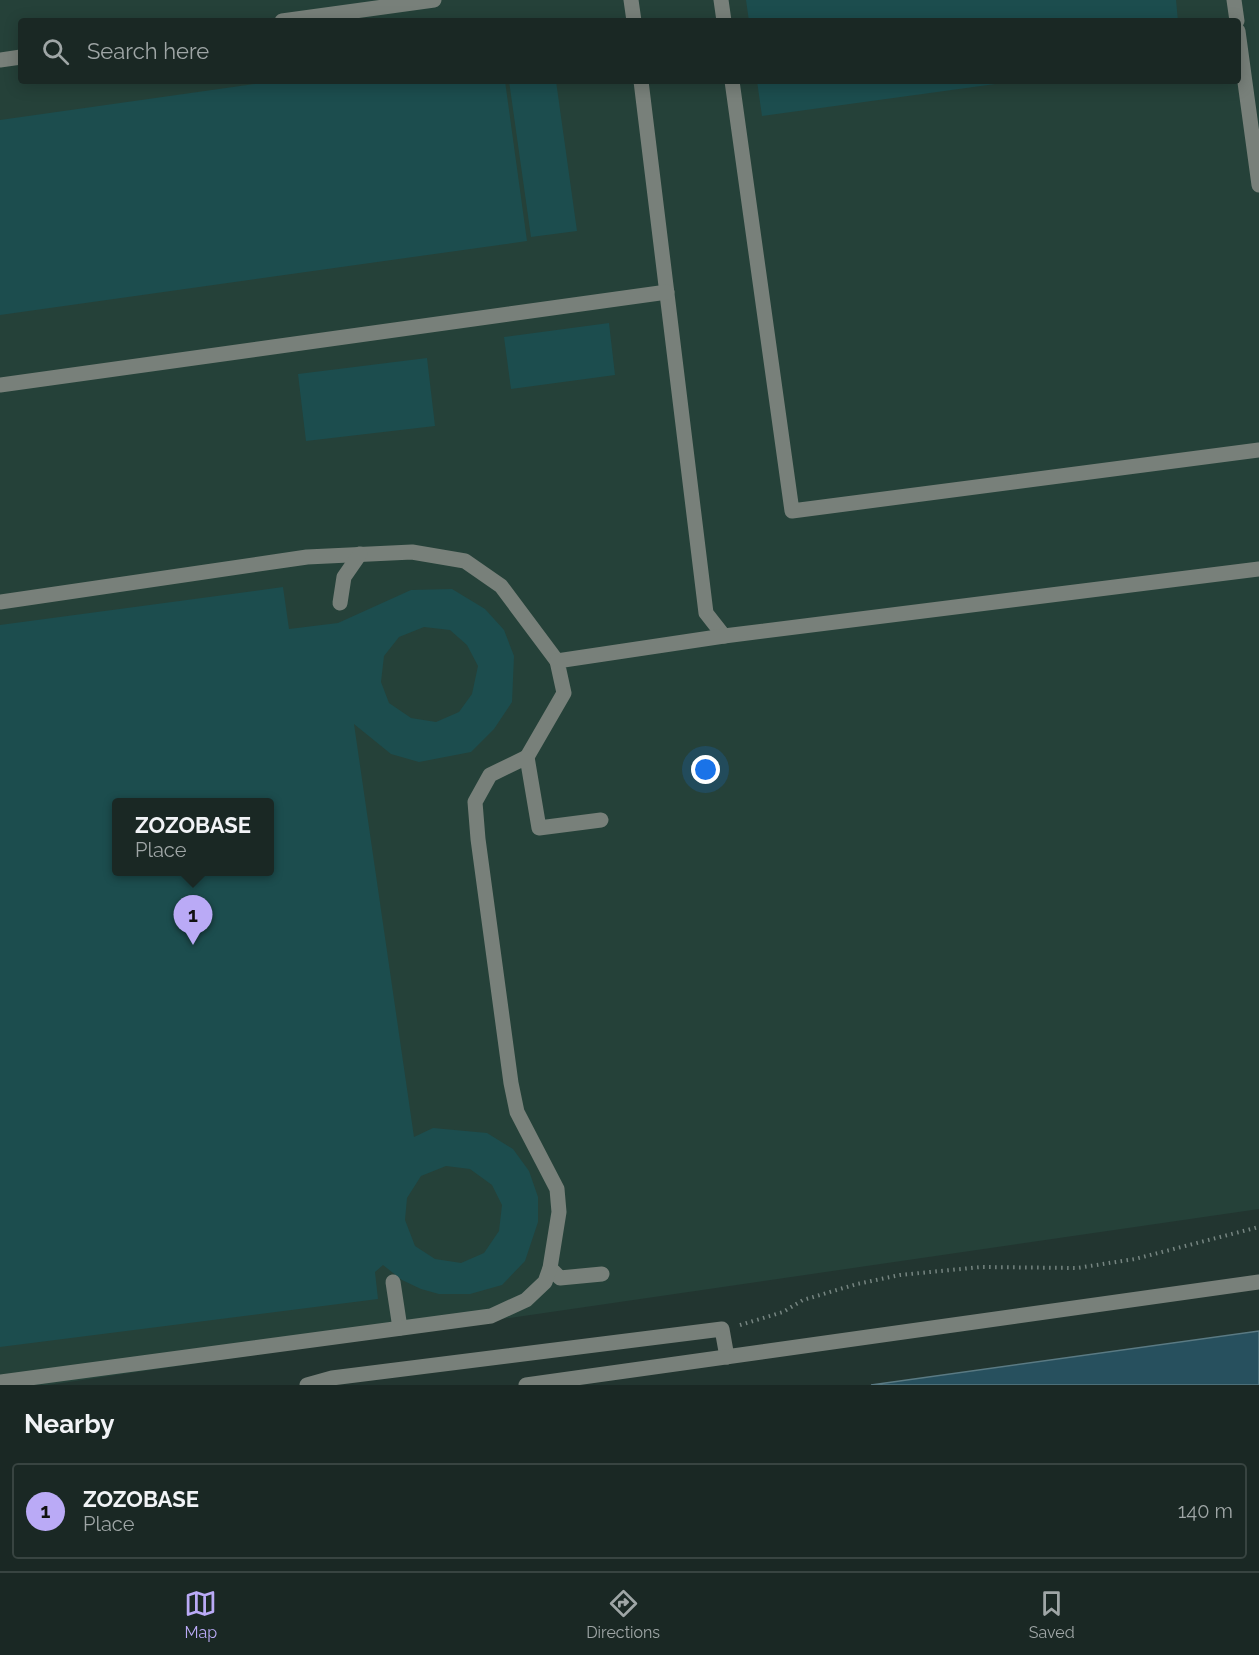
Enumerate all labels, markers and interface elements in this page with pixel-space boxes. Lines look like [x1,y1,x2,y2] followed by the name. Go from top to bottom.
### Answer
[18,18,1241,84] search box
[39,35,72,68] icon: search
[87,38,209,64] text: Search here
[691,755,720,784] your location
[112,798,274,876] popup
[135,812,251,838] text: ZOZOBASE
[135,838,186,862] text: Place
[174,896,212,945] pin: 1
[24,1409,114,1439] text: Nearby
[83,1486,199,1512] text: ZOZOBASE
[41,1499,50,1523] text: 1
[1178,1499,1233,1523] text: 140 m
[83,1512,134,1536] text: Place
[184,1587,217,1642] tab: Map
[586,1587,660,1642] tab: Directions
[1029,1587,1075,1642] tab: Saved

